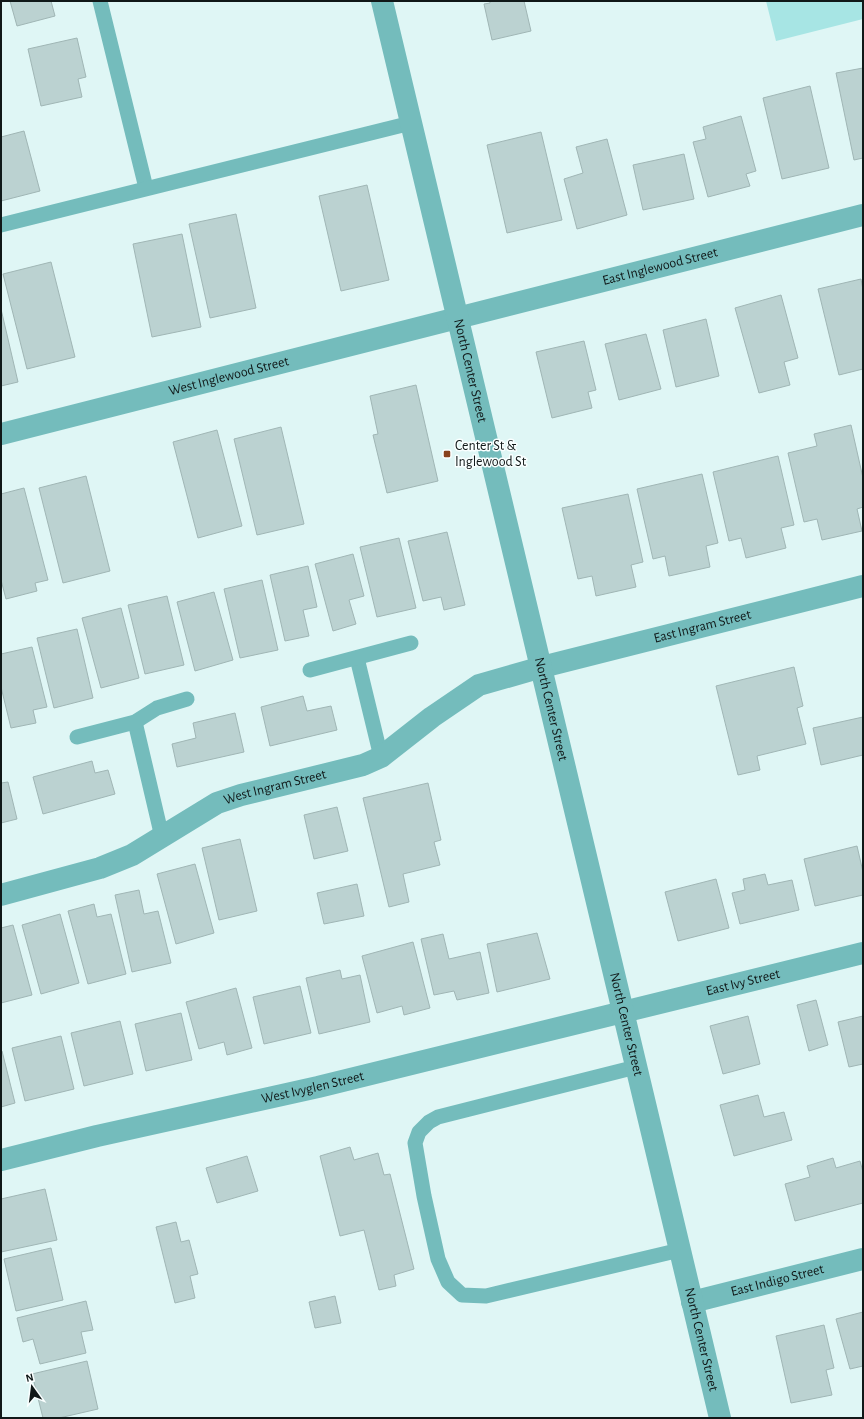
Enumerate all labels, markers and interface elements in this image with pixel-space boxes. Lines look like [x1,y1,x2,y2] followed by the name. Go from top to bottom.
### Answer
[601,245,720,288] street label: East Inglewood Street
[451,317,489,424] street label: North Center Street
[167,354,291,398] street label: West Inglewood Street
[455,439,527,469] place label: Center St & Inglewood St
[442,449,452,459] marker: Center St & Inglewood St
[652,607,753,646] street label: East Ingram Street
[532,656,570,763] street label: North Center Street
[222,767,328,807] street label: West Ingram Street
[705,967,782,998] street label: East Ivy Street
[607,971,645,1078] street label: North Center Street
[260,1069,366,1106] street label: West Ivyglen Street
[729,1262,826,1299] street label: East Indigo Street
[682,1286,720,1393] street label: North Center Street
[12,1367,52,1407] north arrow
[25,1372,35,1384] text: N

